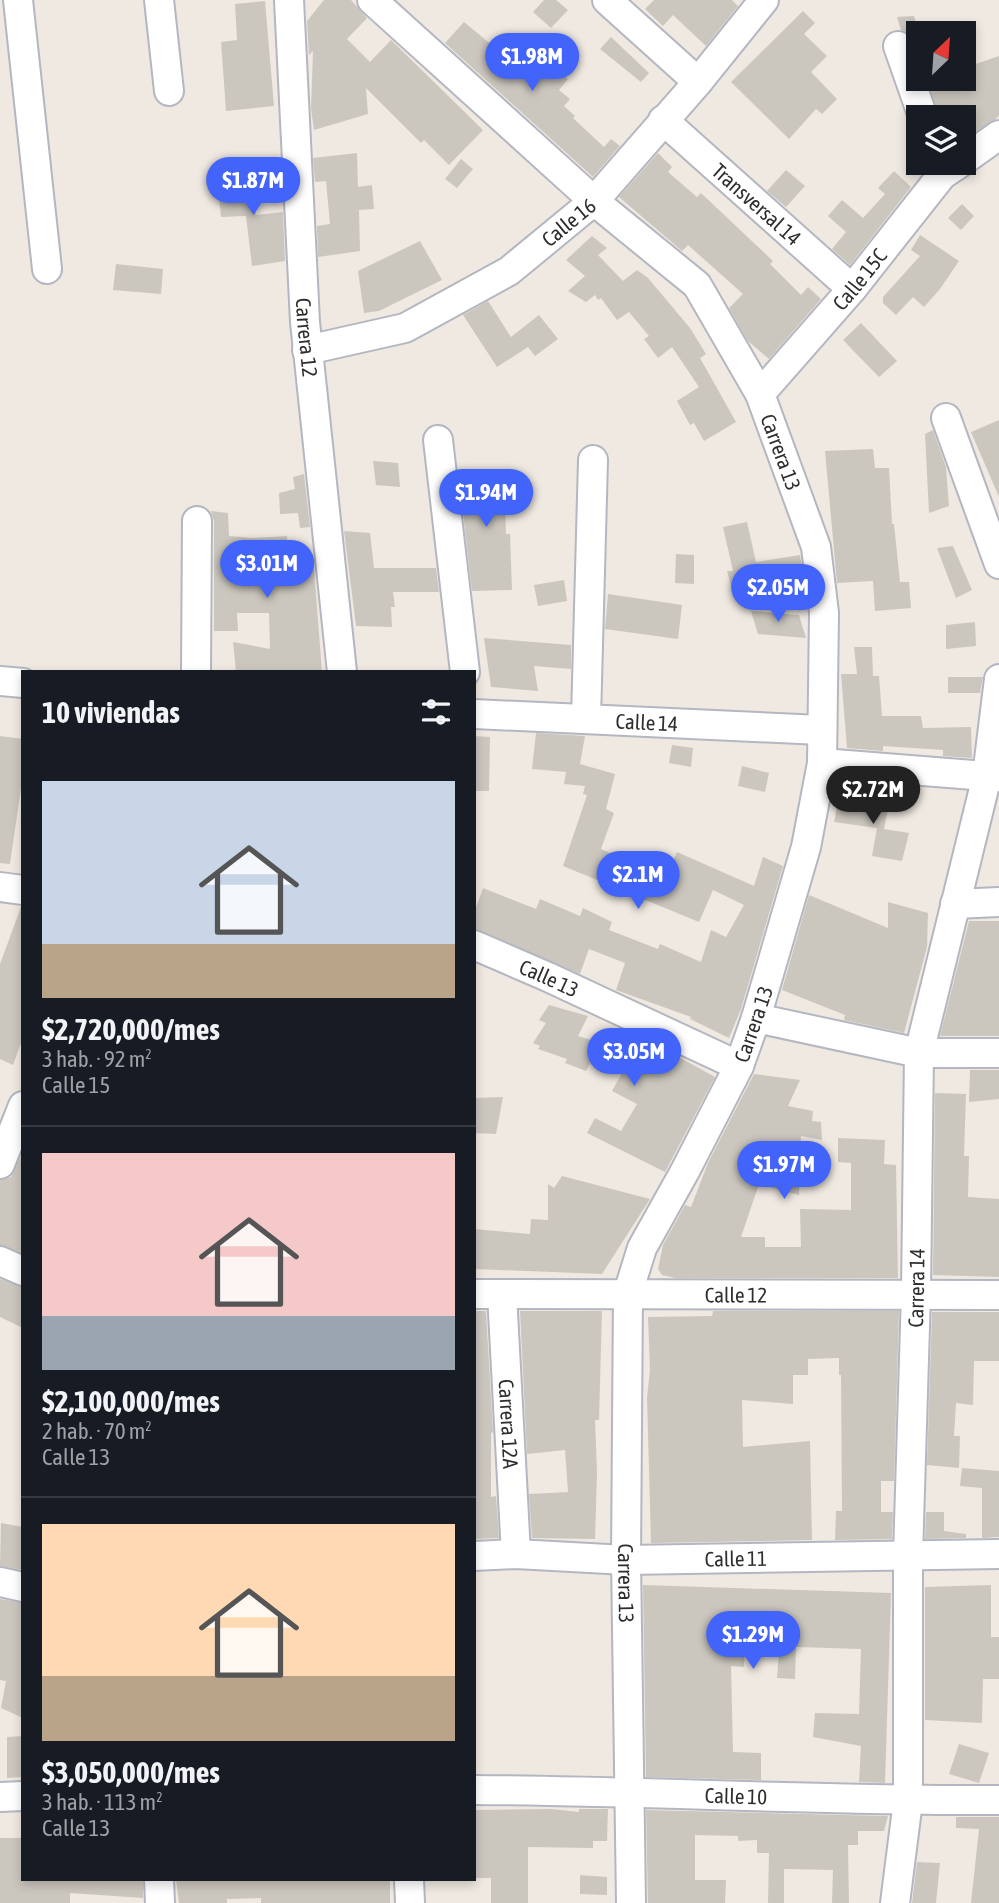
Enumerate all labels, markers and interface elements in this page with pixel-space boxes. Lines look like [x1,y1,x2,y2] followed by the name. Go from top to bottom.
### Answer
[906,21,976,91] north arrow
[906,21,976,175] map controls
[475,34,589,93] pin: $1.98M
[501,43,563,69] text: $1.98M
[906,105,976,175] button: layers
[196,158,310,217] pin: $1.87M
[708,158,806,250] street label: Transversal 14
[222,167,284,193] text: $1.87M
[537,193,600,251] street label: Calle 16
[827,243,892,315] street label: Calle 15C
[292,297,323,378] street label: Carrera 12
[756,411,806,493] street label: Carrera 13
[429,470,543,529] pin: $1.94M
[455,479,517,505] text: $1.94M
[210,540,324,600] pin: $3.01M
[236,550,298,576] text: $3.01M
[721,564,835,624] pin: $2.05M
[747,574,809,600] text: $2.05M
[417,693,455,731] icon: filters
[42,695,180,729] text: 10 viviendas
[615,709,679,735] street label: Calle 14
[816,766,930,826] pin: $2.72M
[842,776,904,802] text: $2.72M
[186,827,312,953] icon: home
[589,852,687,911] pin: $2.1M
[613,861,663,887] text: $2.1M
[516,954,583,1002] street label: Calle 13
[729,983,777,1065] street label: Carrera 13
[42,1012,220,1046] text: $2,720,000/mes
[577,1028,691,1088] pin: $3.05M
[603,1038,665,1064] text: $3.05M
[42,1046,152,1072] text: 3 hab. · 92 m²
[42,1072,110,1098] text: Calle 15
[727,1142,841,1201] pin: $1.97M
[753,1151,815,1177] text: $1.97M
[186,1199,312,1325] icon: home
[903,1248,929,1328] street label: Carrera 14
[705,1282,767,1307] street label: Calle 12
[495,1378,523,1470] street label: Carrera 12A
[42,1384,220,1418] text: $2,100,000/mes
[42,1418,152,1444] text: 2 hab. · 70 m²
[42,1444,110,1470] text: Calle 13
[614,1544,639,1623] street label: Carrera 13
[704,1546,767,1571] street label: Calle 11
[186,1570,312,1696] icon: home
[696,1612,810,1671] pin: $1.29M
[722,1621,784,1647] text: $1.29M
[42,1755,220,1789] text: $3,050,000/mes
[704,1783,768,1809] street label: Calle 10
[42,1789,163,1815] text: 3 hab. · 113 m²
[42,1815,110,1841] text: Calle 13

